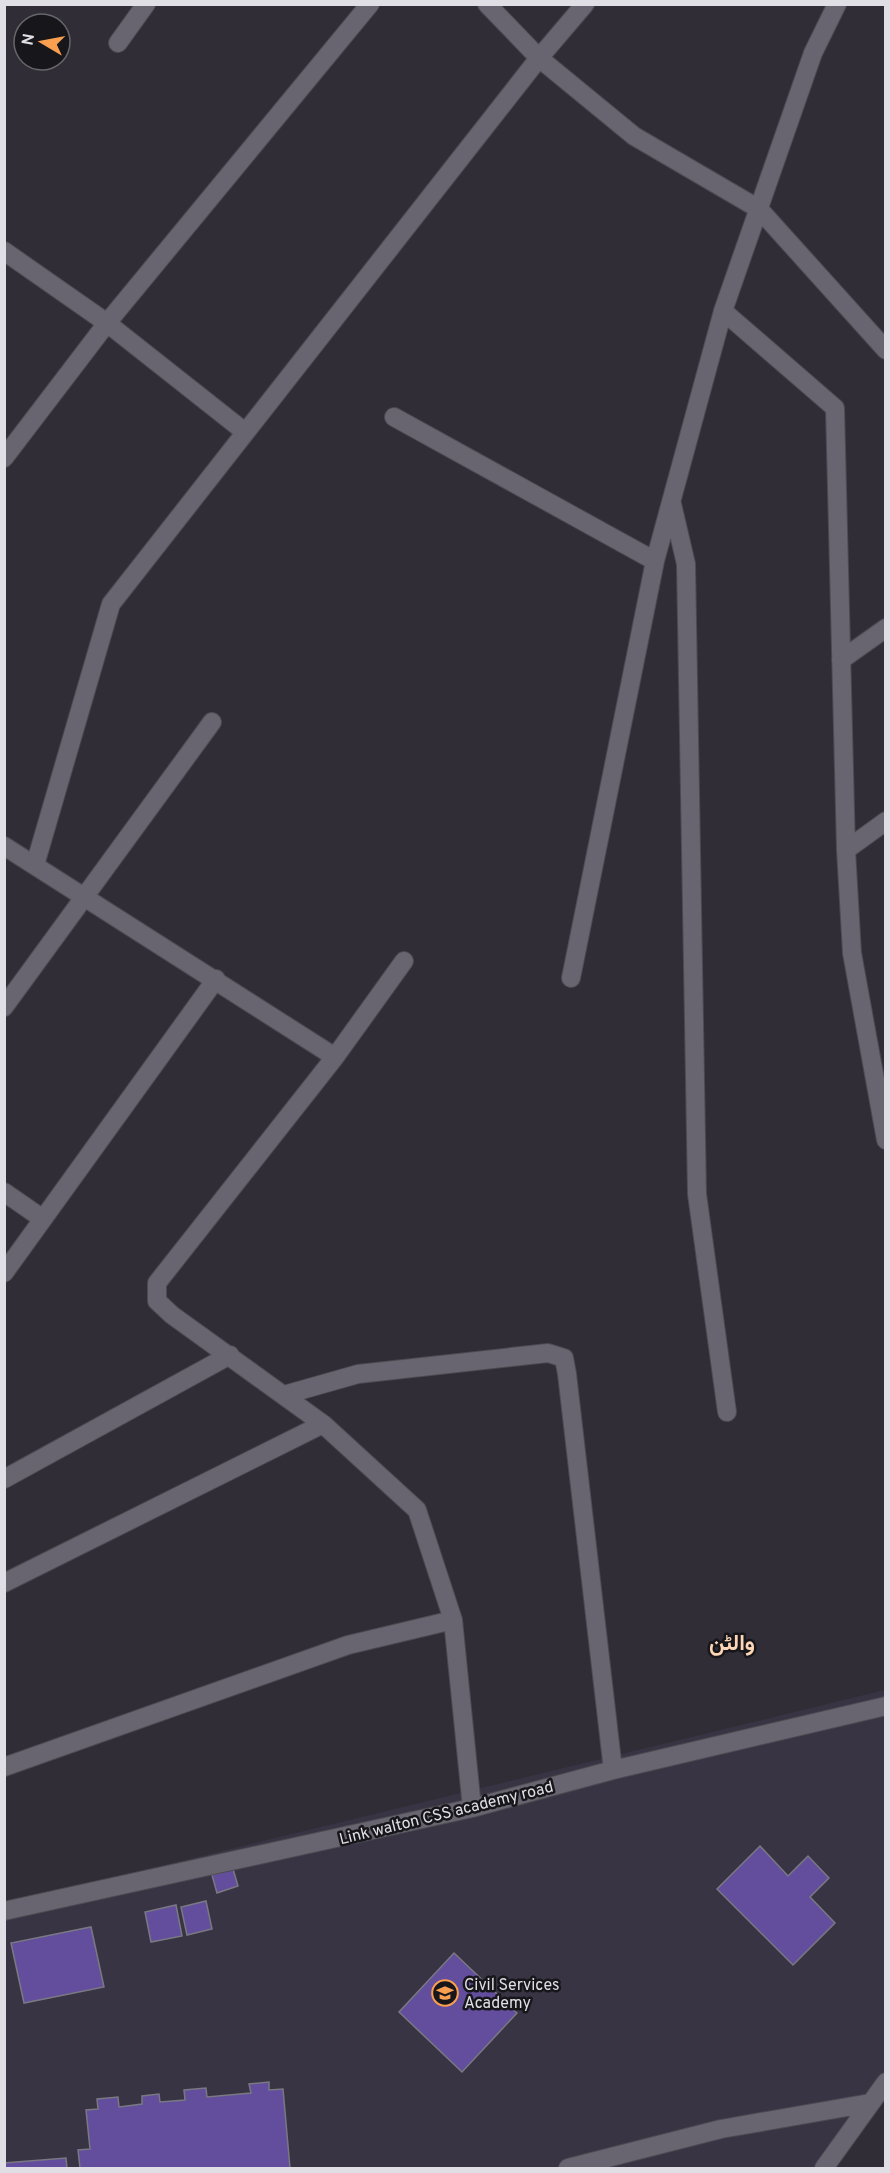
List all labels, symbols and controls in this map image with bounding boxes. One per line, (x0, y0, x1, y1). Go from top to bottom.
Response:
north arrow (12, 12, 72, 72)
text: N (18, 32, 40, 47)
district label: والٹن (709, 1631, 755, 1658)
street label: Link walton CSS academy road (337, 1778, 556, 1850)
place label: Civil Services Academy (464, 1976, 559, 2014)
school or university icon: Civil Services Academy (430, 1978, 460, 2008)

